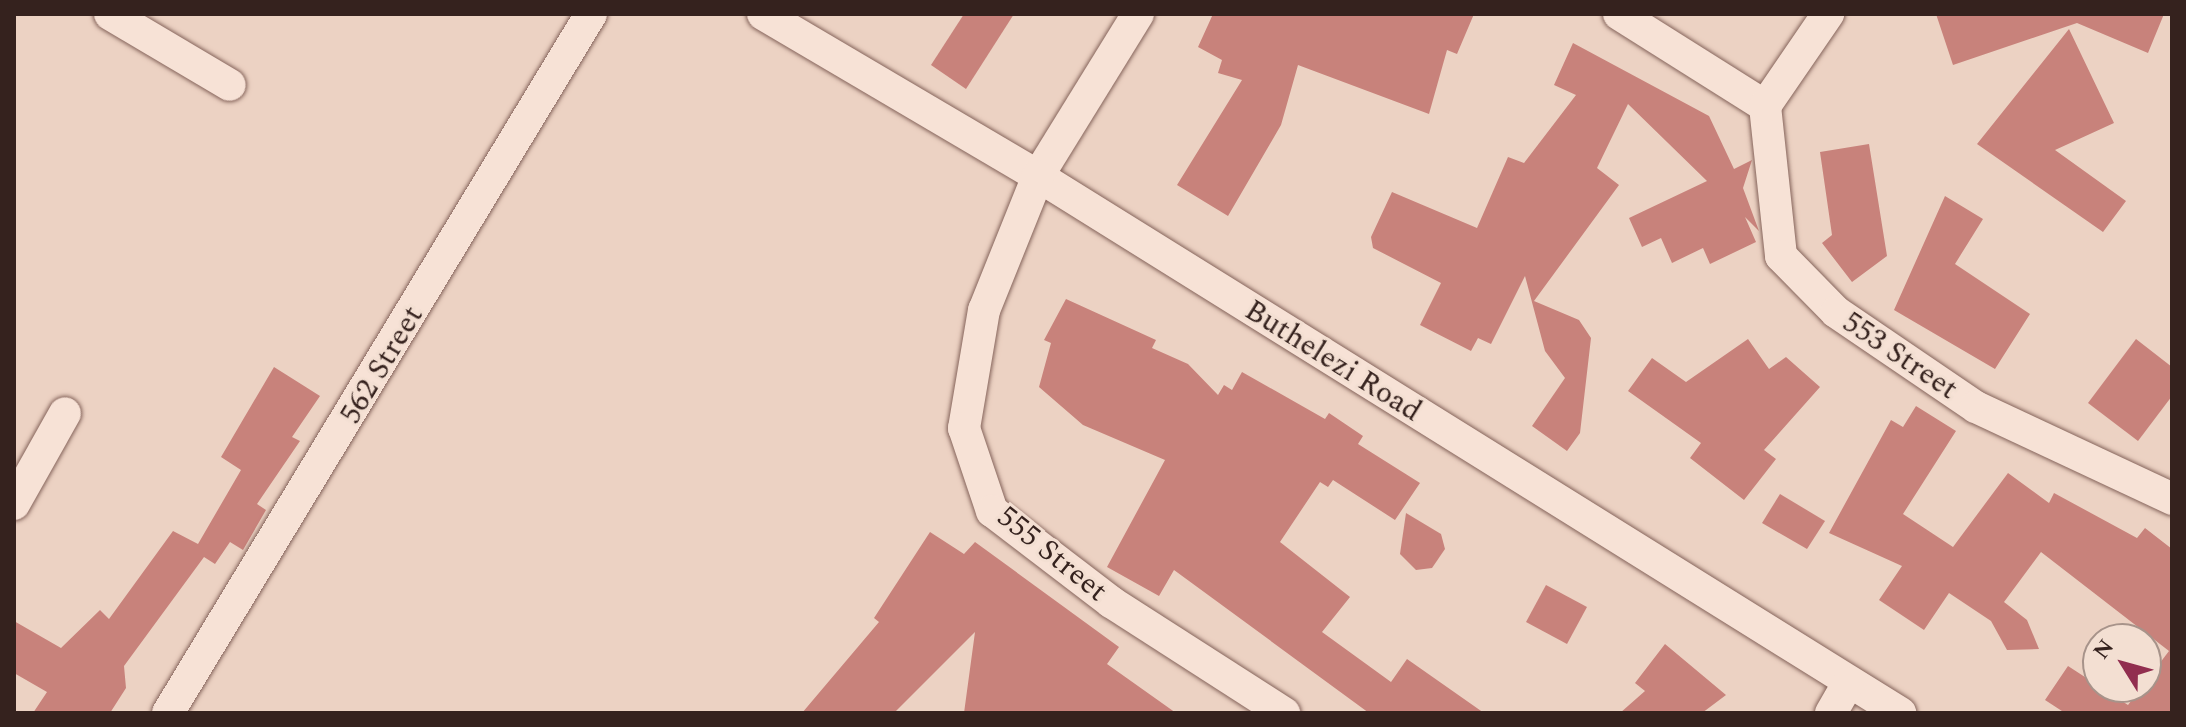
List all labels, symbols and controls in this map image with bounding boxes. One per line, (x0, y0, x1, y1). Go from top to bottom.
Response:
street label: Buthelezi Road (1238, 292, 1428, 430)
street label: 562 Street (333, 299, 431, 431)
street label: 553 Street (1836, 304, 1964, 408)
street label: 555 Street (990, 499, 1114, 609)
north arrow (2082, 623, 2162, 703)
text: N (2085, 632, 2123, 667)

